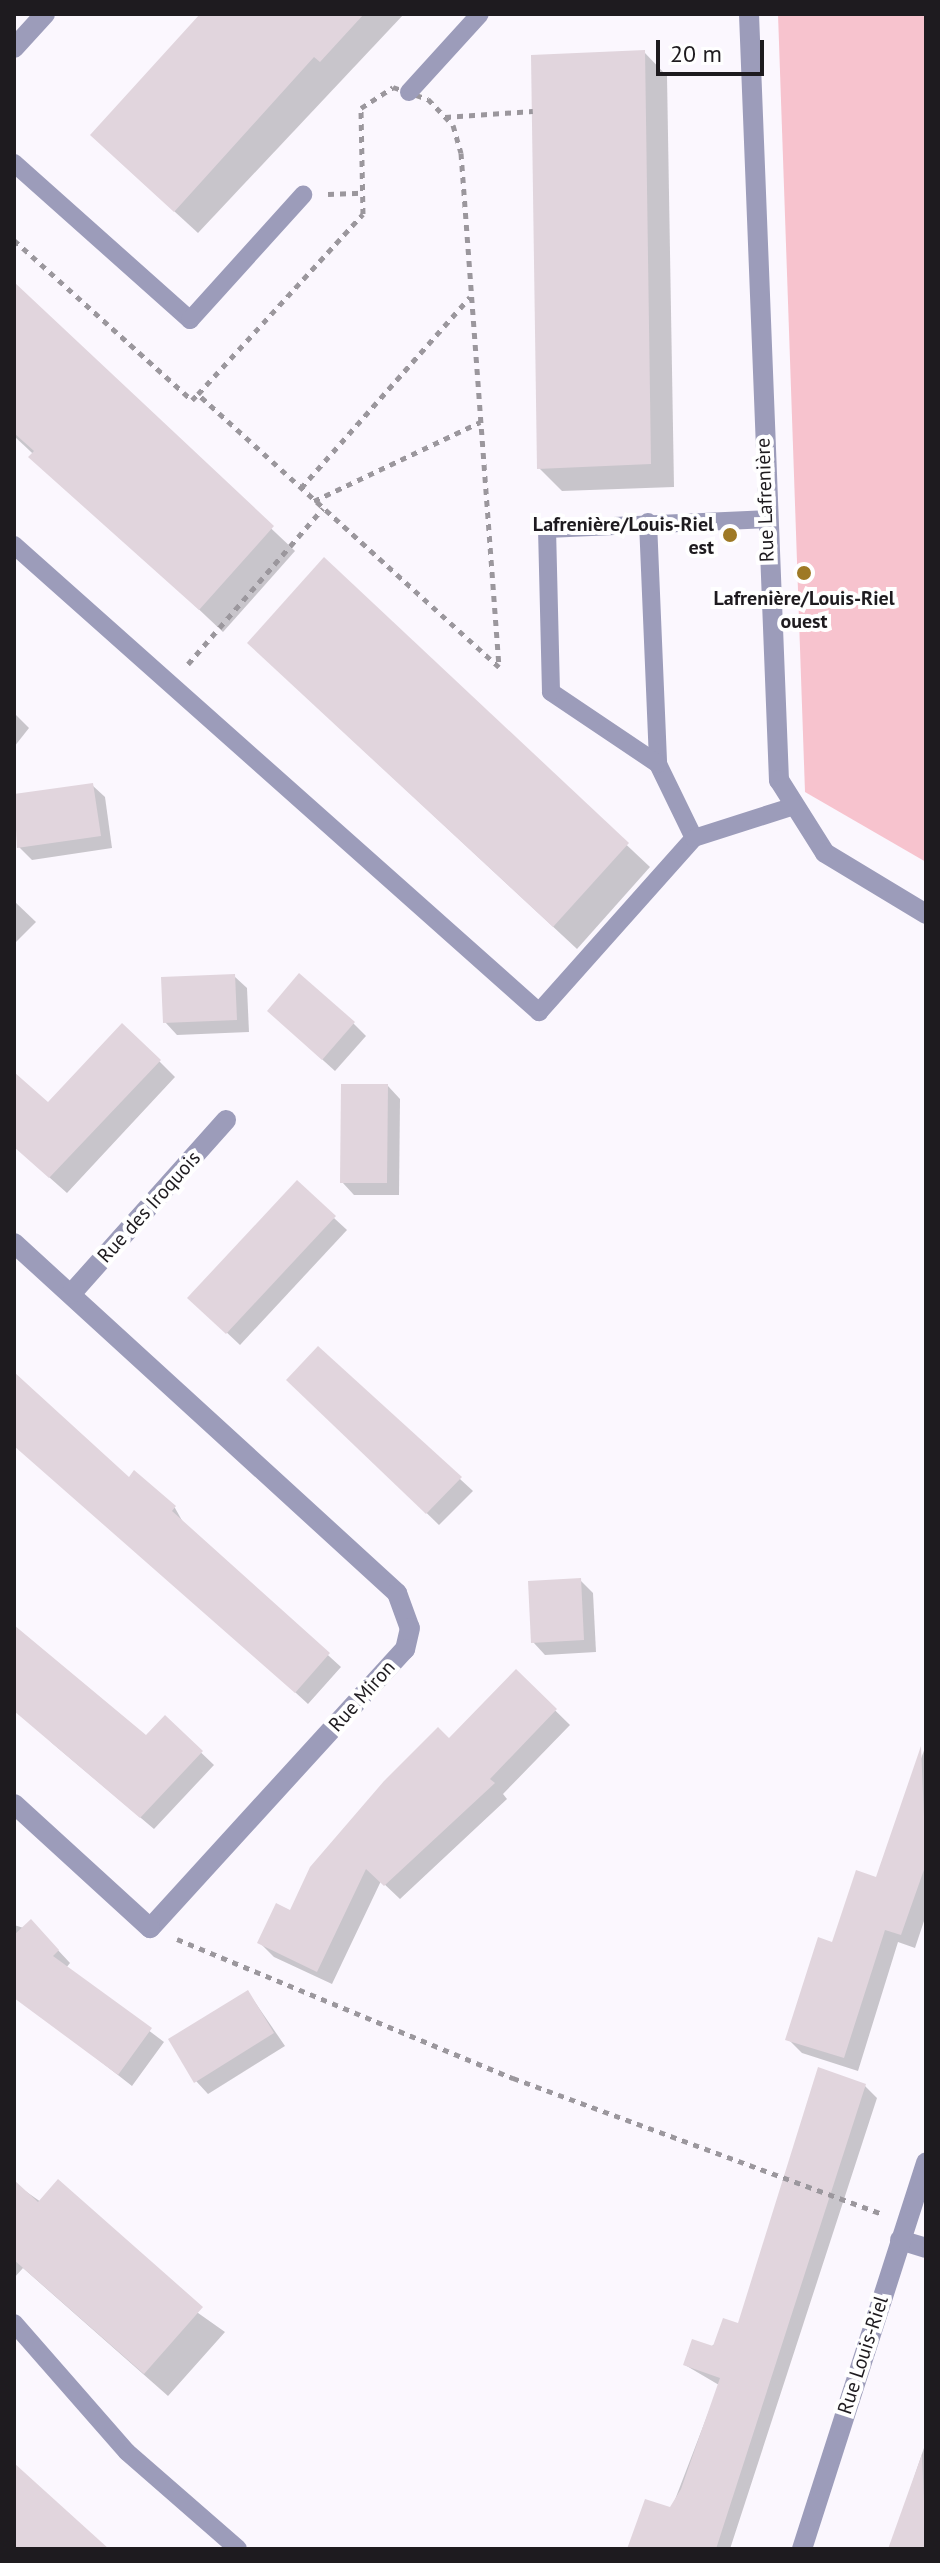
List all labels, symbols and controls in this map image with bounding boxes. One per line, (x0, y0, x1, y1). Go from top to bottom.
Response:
scale bar (660, 24, 768, 74)
text: 20 m (670, 38, 722, 69)
street label: Rue Lafrenière (751, 437, 779, 563)
place label: Lafrenière/Louis-Riel est (533, 512, 714, 559)
marker: Lafrenière/Louis-Riel est (721, 526, 739, 544)
marker: Lafrenière/Louis-Riel ouest (795, 564, 813, 582)
place label: Lafrenière/Louis-Riel ouest (713, 586, 895, 633)
street label: Rue des Iroquois (93, 1146, 205, 1268)
street label: Rue Miron (324, 1655, 400, 1737)
street label: Rue Louis-Riel (833, 2293, 893, 2417)

